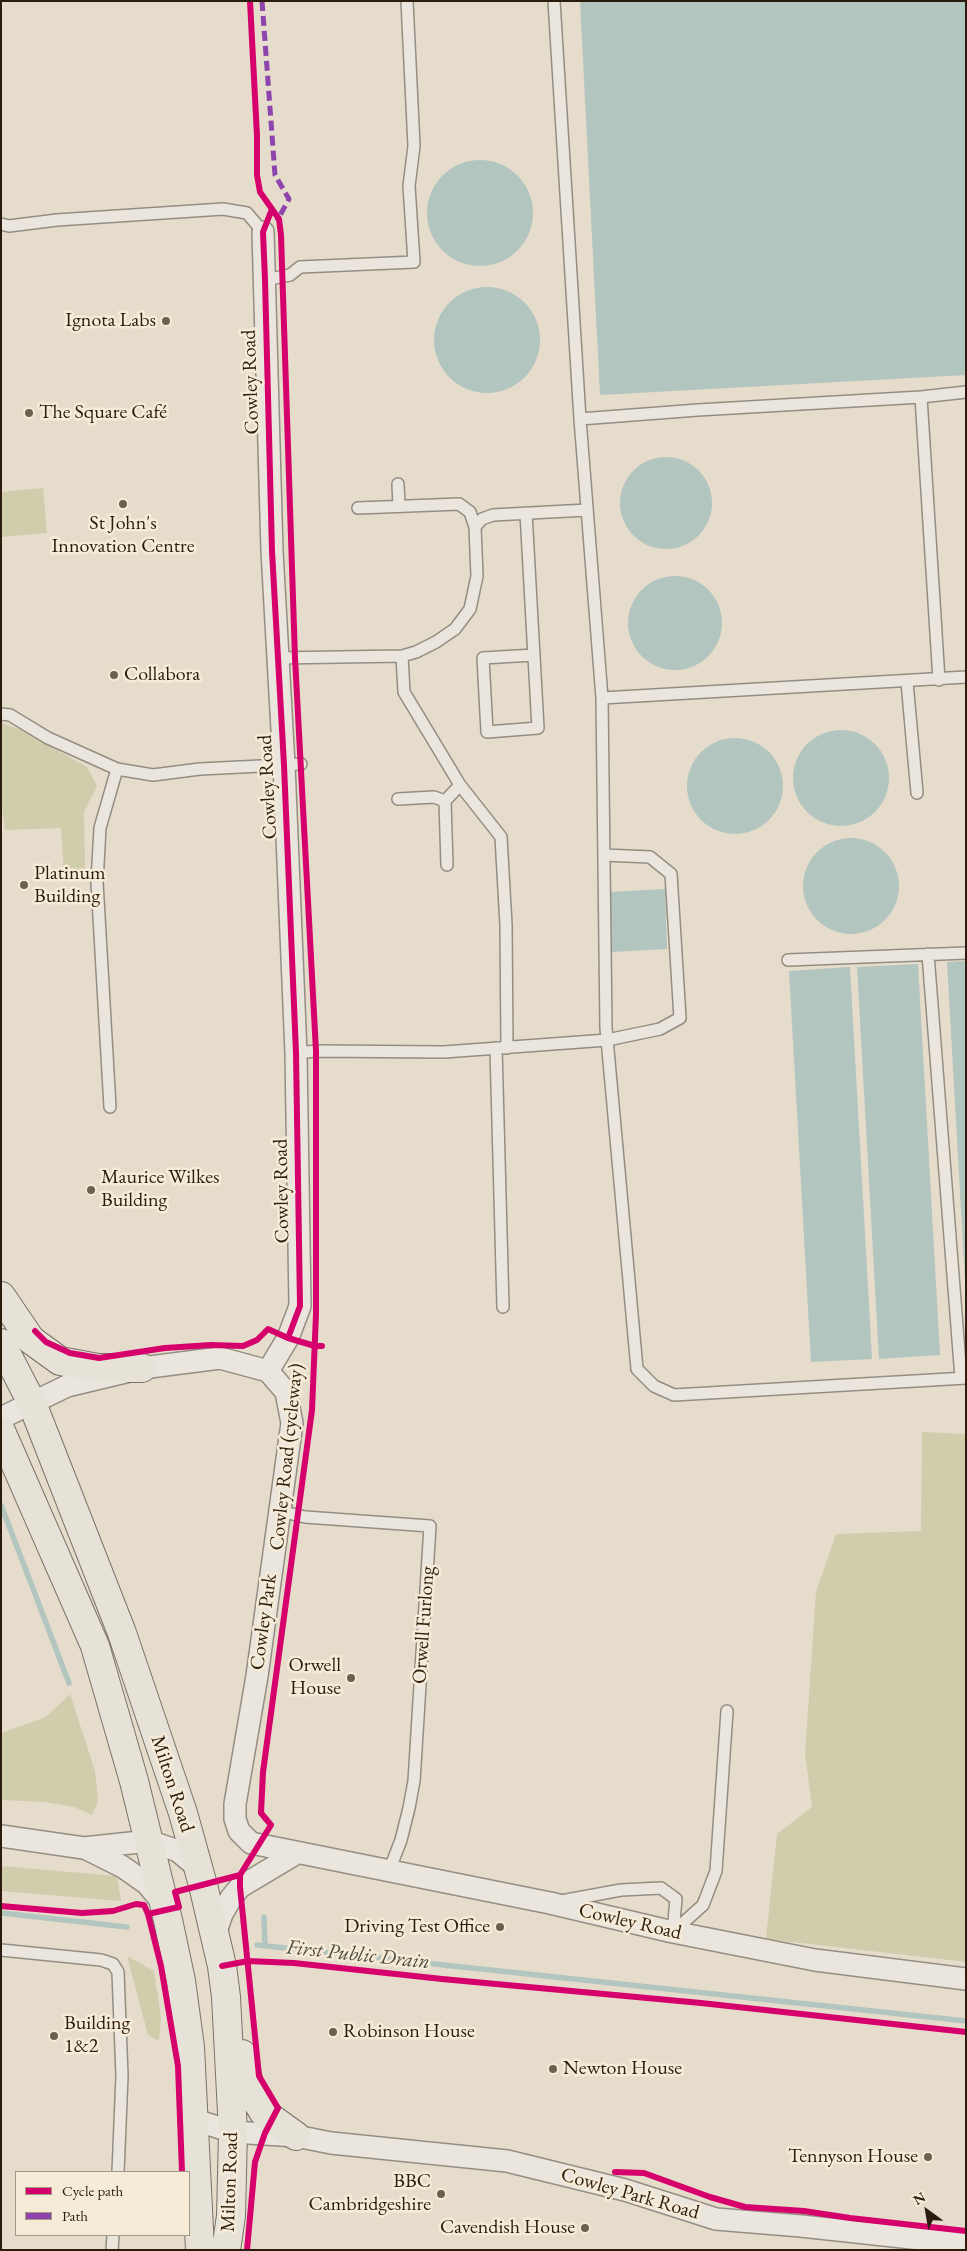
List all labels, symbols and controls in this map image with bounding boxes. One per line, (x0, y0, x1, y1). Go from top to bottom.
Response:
place label: Ignota Labs (65, 309, 156, 333)
marker: Ignota Labs (160, 315, 172, 327)
street label: Cowley Road (237, 329, 265, 435)
place label: The Square Café (39, 401, 167, 425)
marker: The Square Café (23, 407, 35, 419)
marker: St John's Innovation Centre (117, 498, 129, 510)
place label: St John's Innovation Centre (52, 512, 194, 559)
place label: Collabora (124, 663, 200, 687)
marker: Collabora (108, 669, 120, 681)
street label: Cowley Road (253, 734, 283, 840)
place label: Platinum Building (34, 862, 106, 909)
marker: Platinum Building (18, 879, 30, 891)
street label: Cowley Road (269, 1138, 295, 1244)
place label: Maurice Wilkes Building (101, 1166, 220, 1213)
marker: Maurice Wilkes Building (85, 1184, 97, 1196)
street label: Cowley Road (cycleway) (265, 1362, 309, 1552)
street label: Orwell Furlong (408, 1565, 440, 1685)
street label: Cowley Park (245, 1572, 283, 1672)
place label: Orwell House (288, 1654, 341, 1701)
marker: Orwell House (345, 1672, 357, 1684)
street label: Milton Road (145, 1733, 199, 1835)
street label: Cowley Road (576, 1899, 684, 1945)
place label: Driving Test Office (344, 1915, 490, 1939)
marker: Driving Test Office (494, 1921, 506, 1933)
water label: First Public Drain (285, 1935, 431, 1975)
place label: Building 1&2 (64, 2012, 130, 2059)
place label: Robinson House (343, 2020, 475, 2044)
marker: Robinson House (327, 2026, 339, 2038)
marker: Building 1&2 (48, 2030, 60, 2042)
place label: Newton House (563, 2057, 682, 2081)
marker: Newton House (547, 2063, 559, 2075)
street label: Milton Road (216, 2131, 244, 2233)
place label: Tennyson House (788, 2145, 918, 2169)
marker: Tennyson House (922, 2151, 934, 2163)
street label: Cowley Park Road (558, 2163, 702, 2225)
place label: BBC Cambridgeshire (309, 2170, 431, 2217)
legend (15, 2171, 190, 2236)
text: Cycle path (62, 2181, 123, 2200)
north arrow (902, 2186, 952, 2236)
marker: BBC Cambridgeshire (435, 2188, 447, 2200)
text: N (909, 2188, 929, 2209)
text: Path (62, 2206, 88, 2225)
place label: Cavendish House (440, 2216, 575, 2240)
marker: Cavendish House (579, 2222, 591, 2234)

